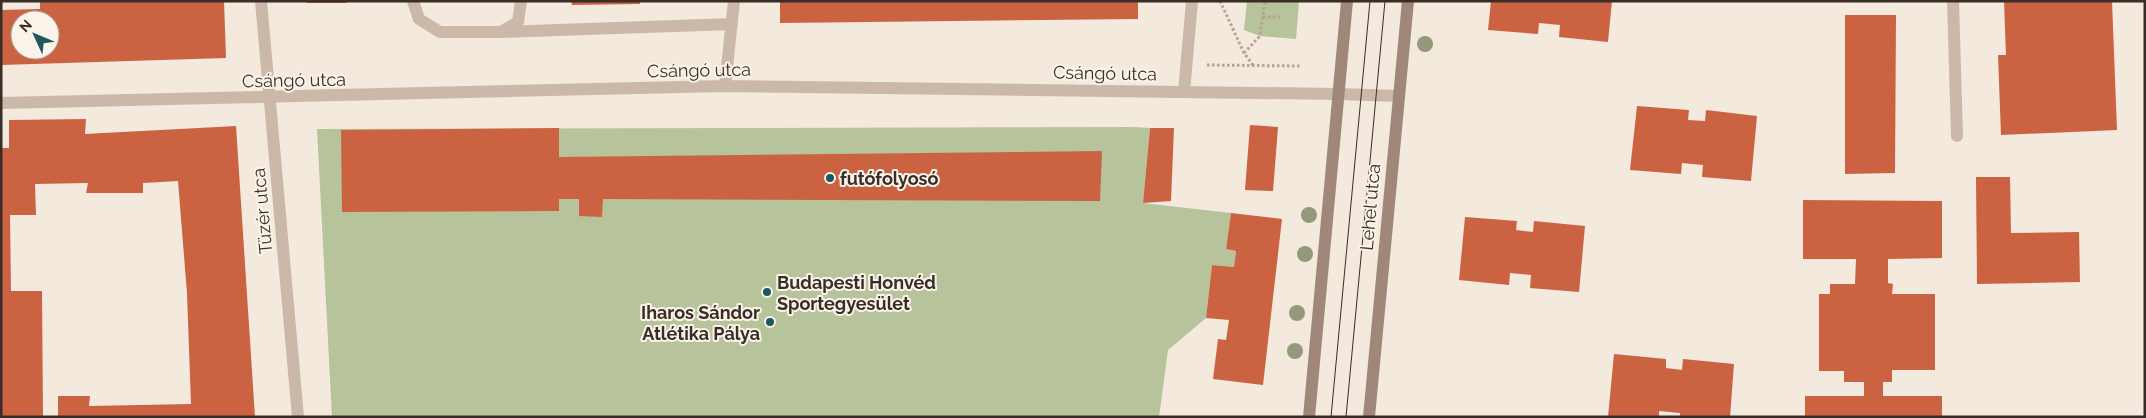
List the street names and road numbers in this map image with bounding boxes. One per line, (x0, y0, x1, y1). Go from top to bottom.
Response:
street label: Csángó utca (647, 59, 751, 81)
street label: Csángó utca (1053, 62, 1157, 84)
street label: Csángó utca (242, 69, 346, 91)
street label: Lehel utca (1356, 163, 1384, 251)
street label: Tüzér utca (248, 167, 276, 255)

